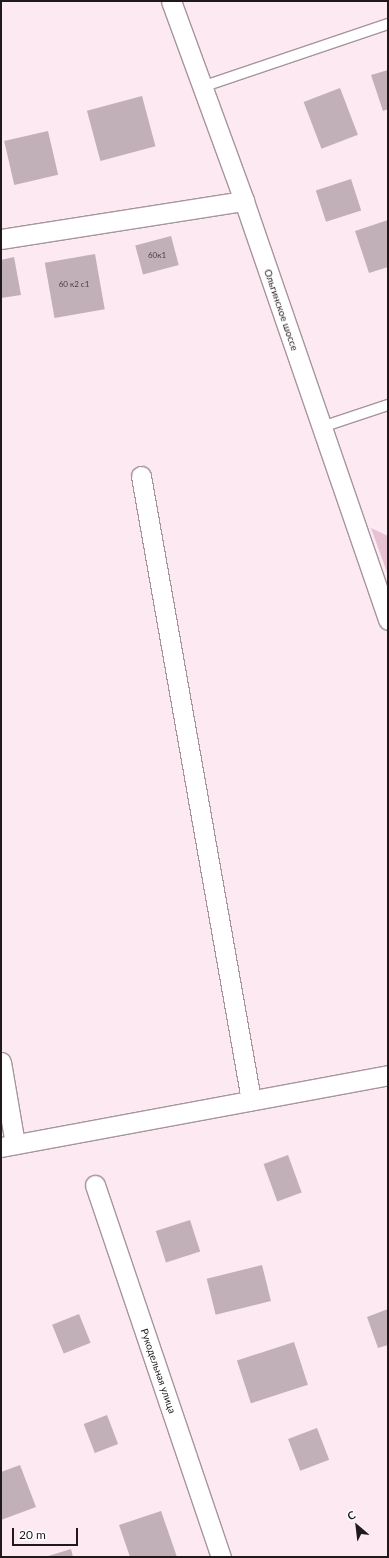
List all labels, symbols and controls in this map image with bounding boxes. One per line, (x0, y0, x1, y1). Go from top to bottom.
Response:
house number: 60к1 (148, 251, 166, 261)
street label: Ольгинское шоссе (261, 268, 301, 352)
house number: 60 к2 с1 (59, 280, 89, 290)
street label: Рукодельная улица (138, 1327, 178, 1415)
north arrow (337, 1506, 377, 1546)
text: С (345, 1508, 357, 1522)
scale bar (14, 1520, 80, 1546)
text: 20 m (19, 1527, 46, 1542)

